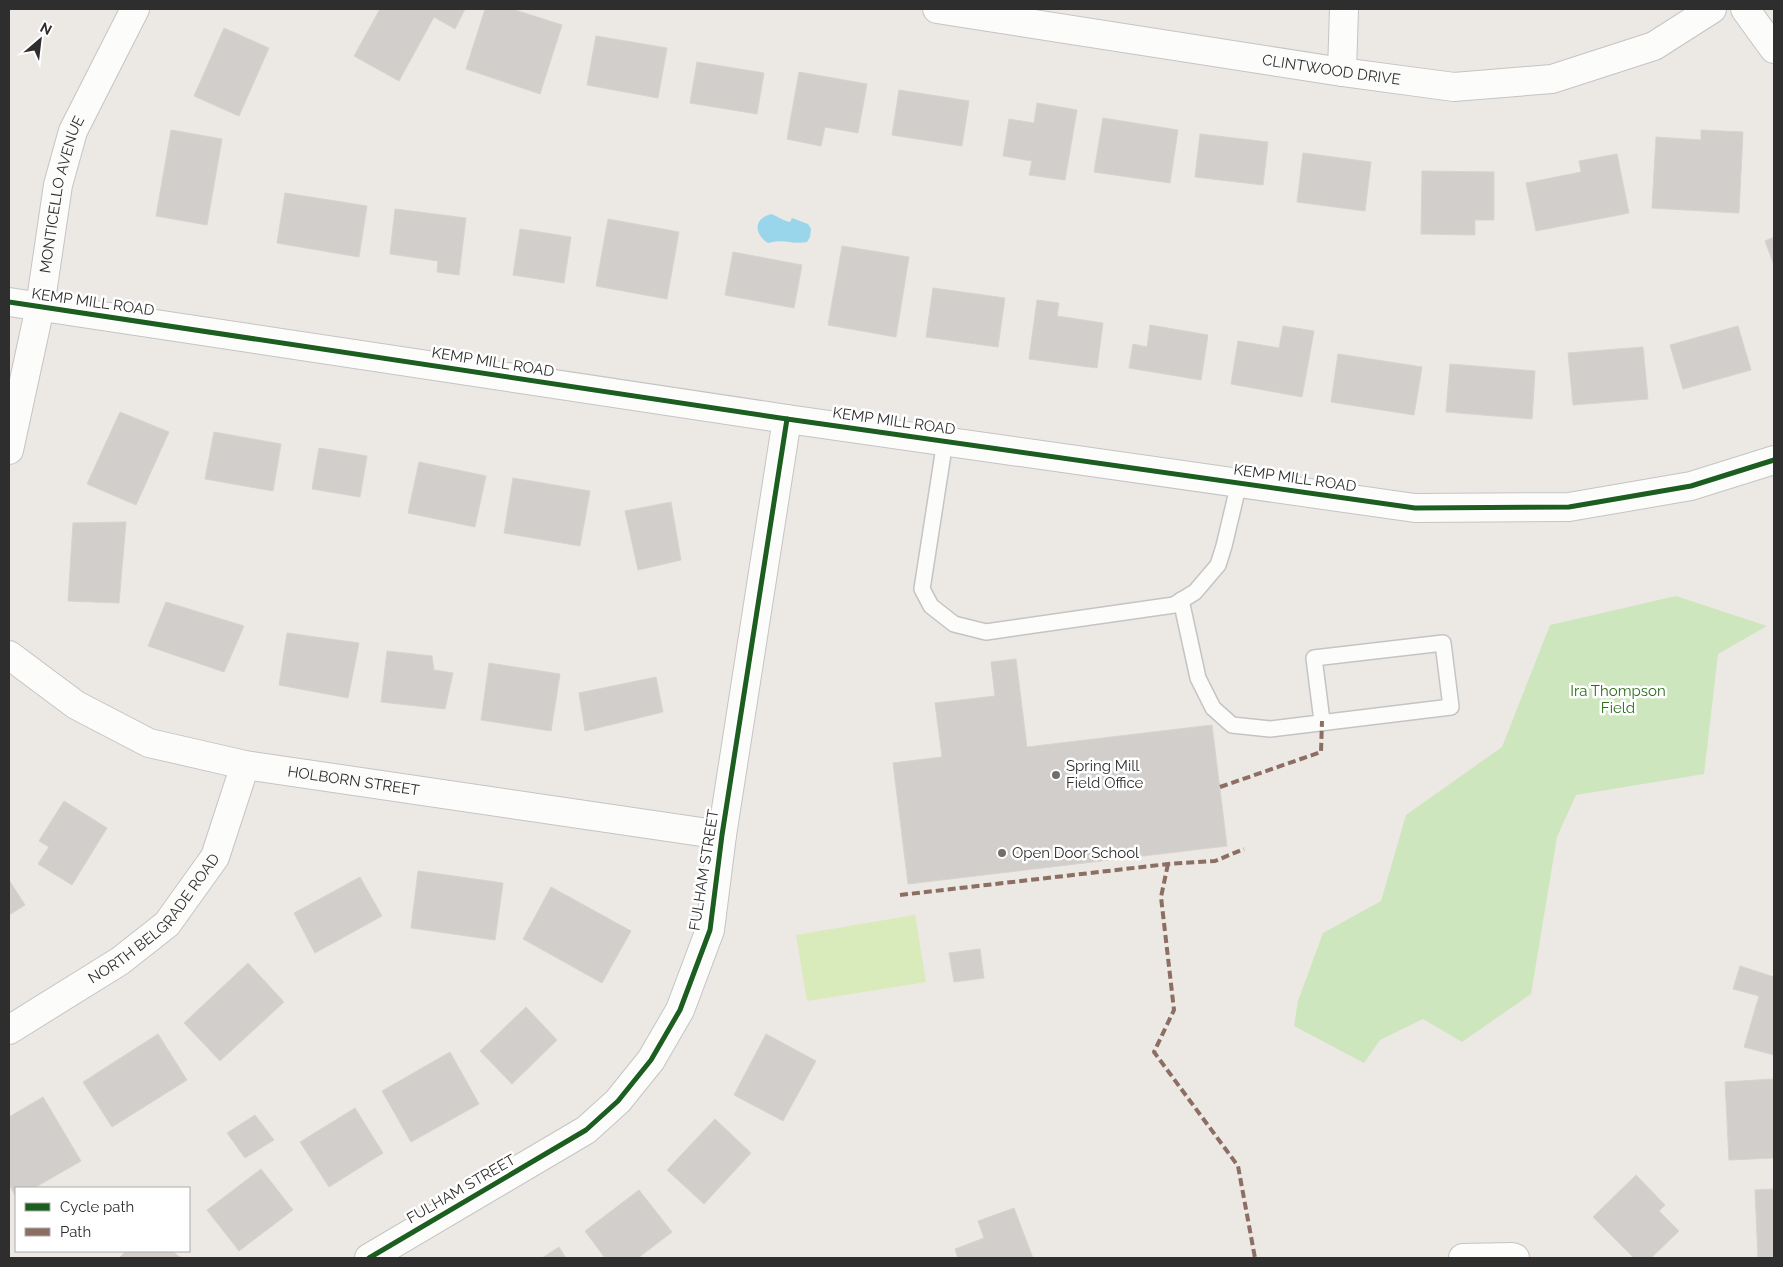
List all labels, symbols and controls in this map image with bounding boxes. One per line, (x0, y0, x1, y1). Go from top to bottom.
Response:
north arrow (15, 15, 65, 65)
text: N (38, 19, 55, 38)
street label: CLINTWOOD DRIVE (1261, 51, 1402, 89)
street label: MONTICELLO AVENUE (36, 113, 88, 274)
street label: KEMP MILL ROAD (30, 284, 156, 320)
street label: KEMP MILL ROAD (430, 343, 556, 381)
street label: KEMP MILL ROAD (831, 403, 957, 439)
street label: KEMP MILL ROAD (1232, 460, 1358, 496)
park label: Ira Thompson Field (1570, 682, 1666, 717)
place label: Spring Mill Field Office (1066, 757, 1144, 792)
street label: HOLBORN STREET (286, 762, 421, 799)
marker: Spring Mill Field Office (1050, 769, 1062, 781)
street label: FULHAM STREET (686, 808, 722, 932)
place label: Open Door School (1012, 844, 1140, 862)
marker: Open Door School (996, 847, 1008, 859)
street label: NORTH BELGRADE ROAD (85, 850, 224, 987)
street label: FULHAM STREET (403, 1151, 519, 1227)
legend (15, 1187, 190, 1252)
text: Cycle path (60, 1198, 134, 1216)
text: Path (60, 1223, 91, 1241)

